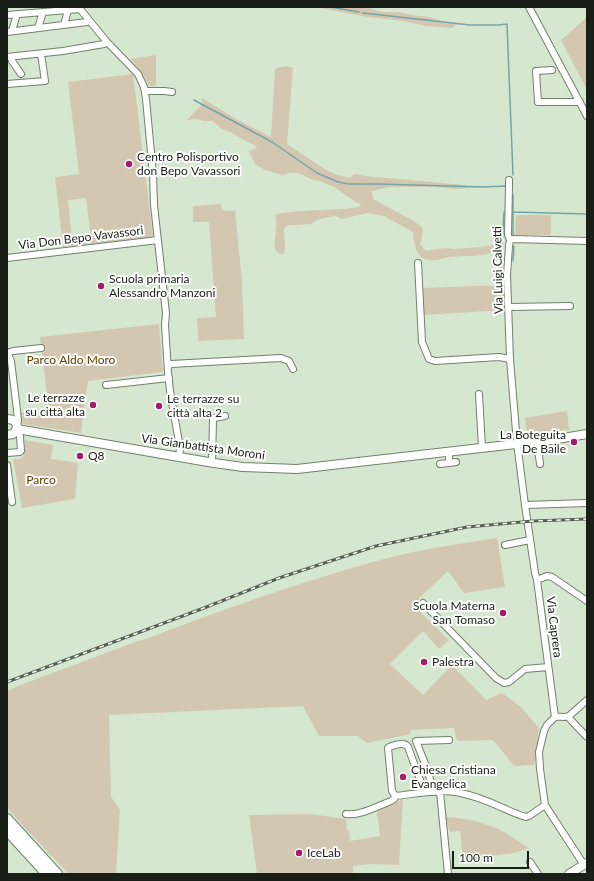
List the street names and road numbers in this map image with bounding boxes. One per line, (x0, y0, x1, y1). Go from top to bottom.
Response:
street label: Via Don Bepo Vavassori (18, 223, 144, 253)
street label: Via Luigi Calvetti (490, 226, 506, 314)
street label: Via Gianbattista Moroni (140, 431, 266, 463)
street label: Via Caprera (543, 596, 565, 658)

